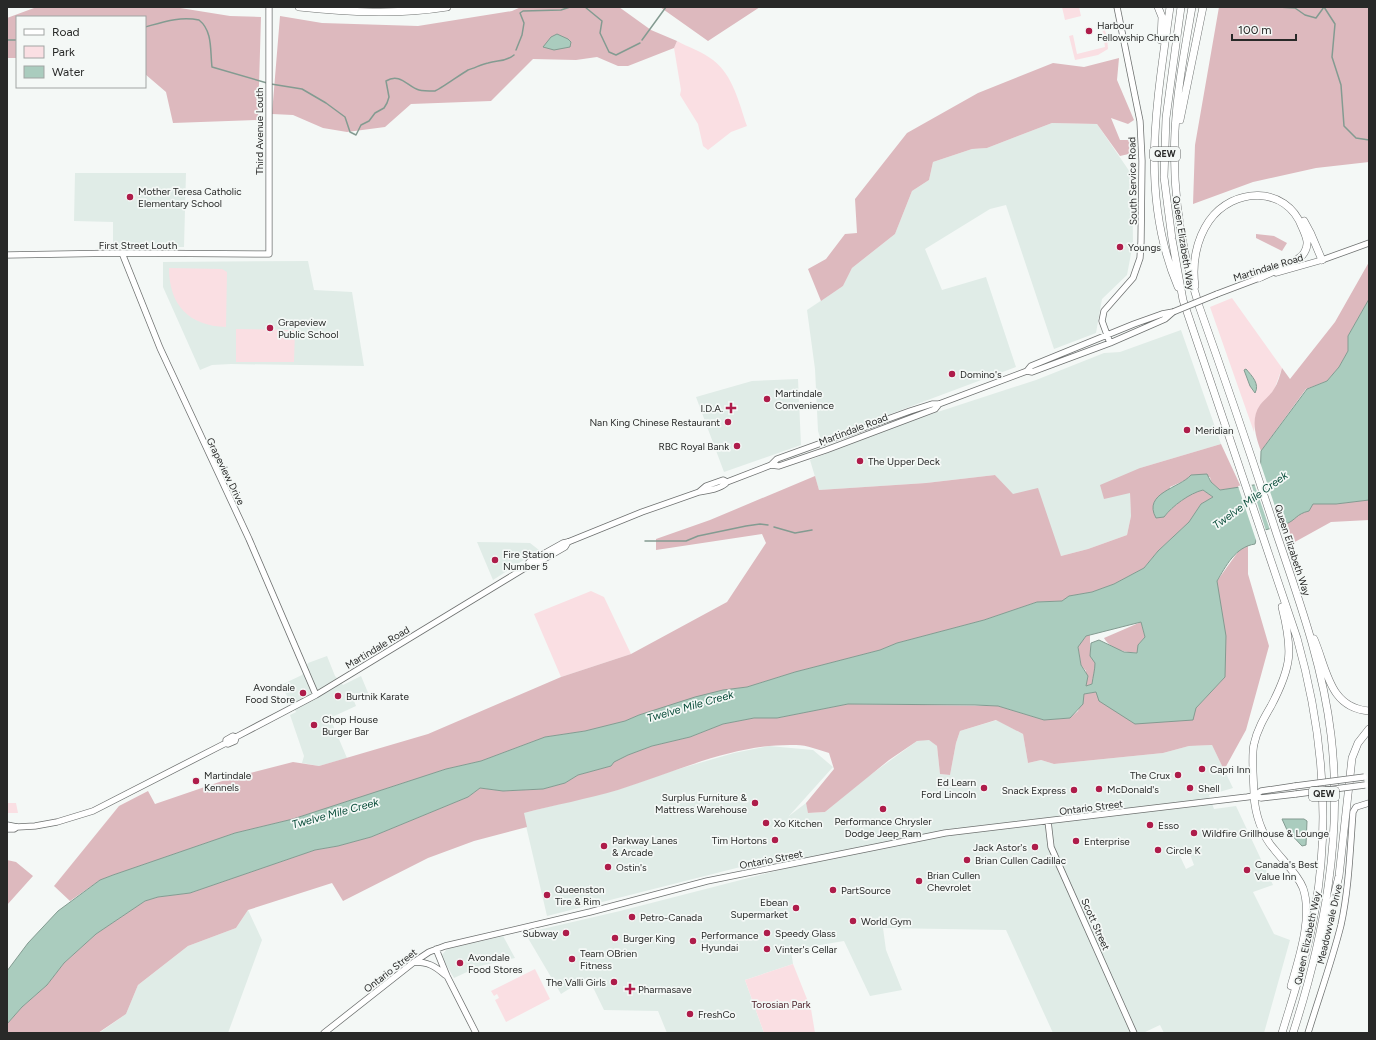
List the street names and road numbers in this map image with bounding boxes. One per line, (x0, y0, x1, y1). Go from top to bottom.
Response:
street label: Third Avenue Louth (253, 87, 266, 175)
street label: South Service Road (1125, 137, 1140, 225)
road number: QEW (1150, 147, 1180, 161)
street label: Queen Elizabeth Way (1170, 195, 1198, 292)
street label: First Street Louth (99, 239, 178, 252)
street label: Martindale Road (1231, 251, 1305, 284)
street label: Martindale Road (817, 410, 890, 449)
street label: Grapeview Drive (204, 435, 248, 508)
street label: Queen Elizabeth Way (1272, 503, 1314, 598)
street label: Martindale Road (343, 623, 412, 672)
road number: QEW (1309, 787, 1339, 801)
street label: Ontario Street (1058, 797, 1124, 818)
street label: Ontario Street (738, 847, 804, 872)
street label: Meadowvale Drive (1314, 882, 1345, 965)
street label: Queen Elizabeth Way (1291, 889, 1324, 986)
street label: Scott Street (1078, 896, 1113, 952)
street label: Ontario Street (361, 945, 420, 995)

